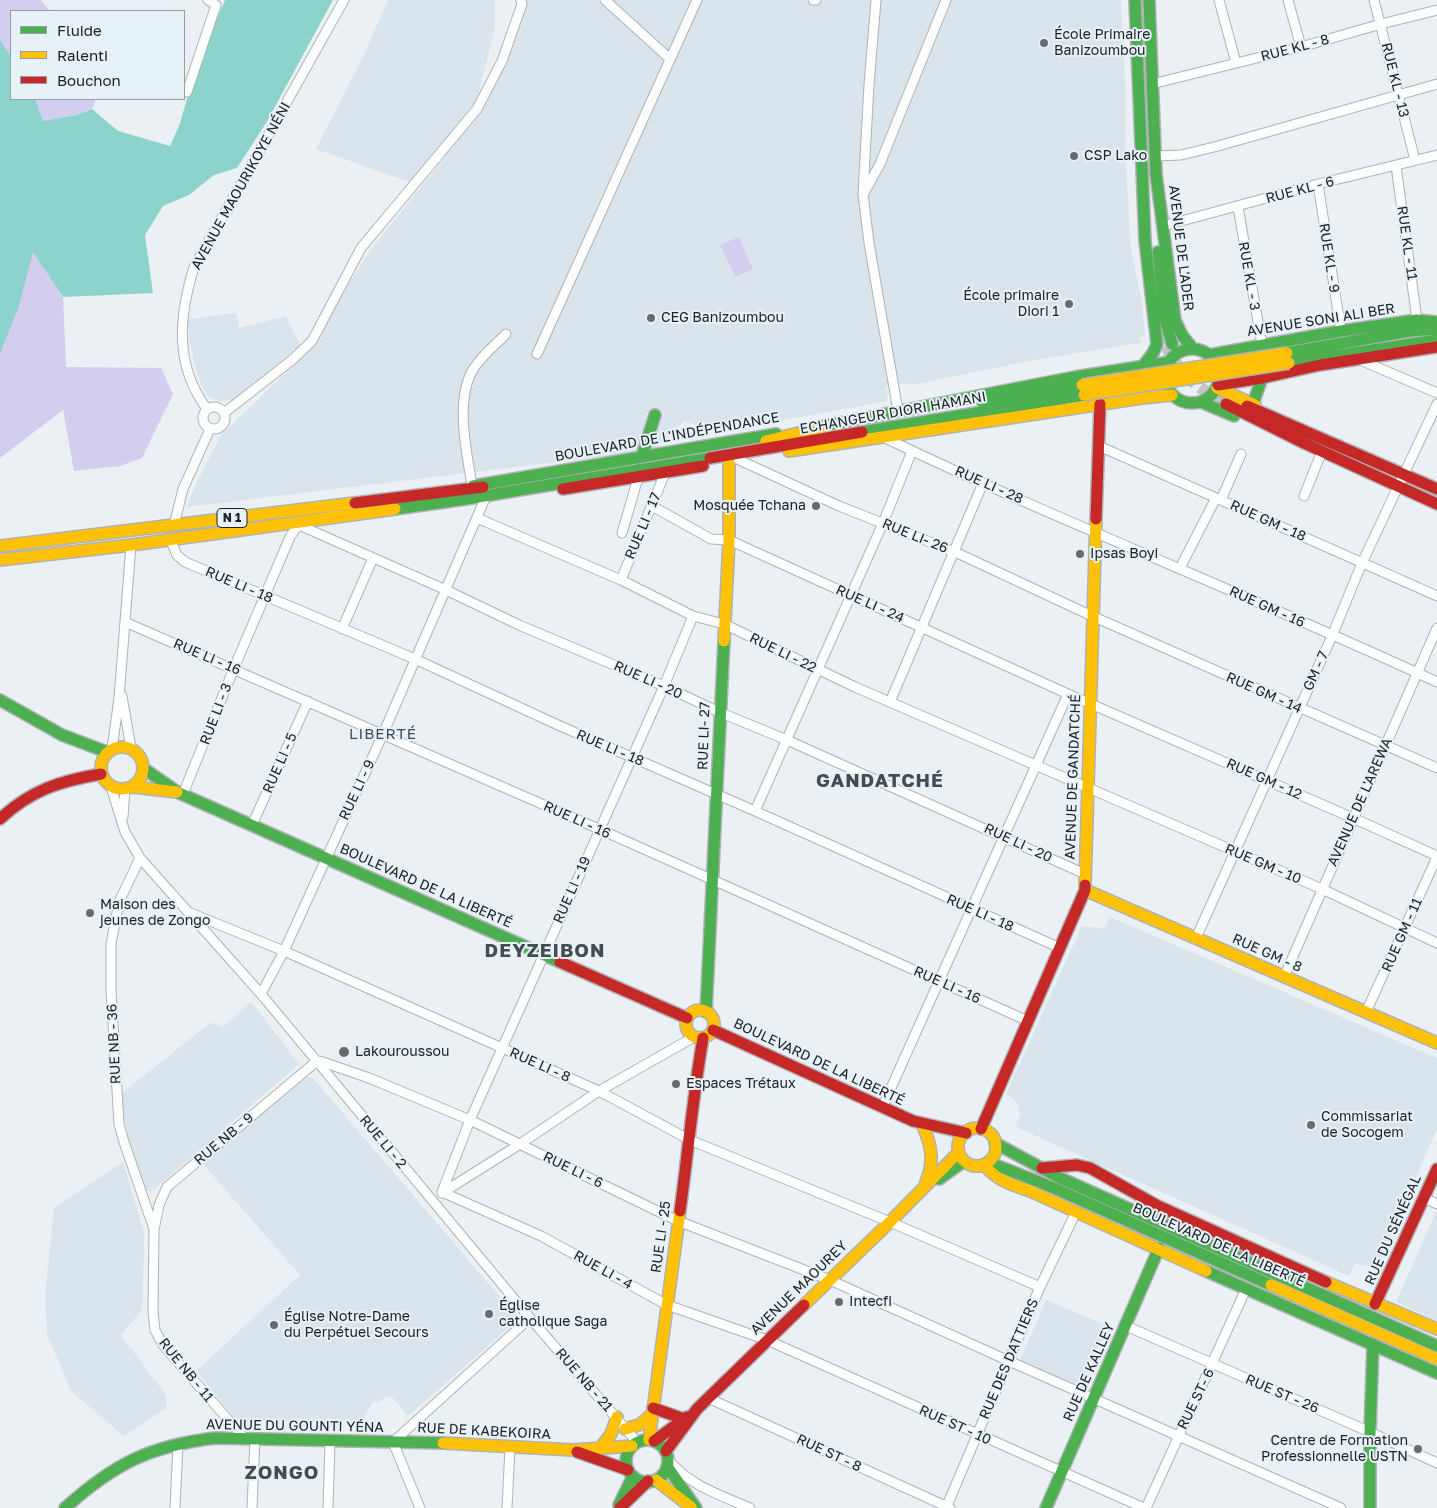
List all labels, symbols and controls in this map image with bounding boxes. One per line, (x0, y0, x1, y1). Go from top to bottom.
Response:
legend (10, 10, 185, 100)
text: Fluide (57, 21, 102, 39)
place label: École Primaire Banizoumbou (1054, 27, 1150, 59)
street label: RUE KL - 8 (1259, 31, 1331, 65)
marker: École Primaire Banizoumbou (1038, 37, 1050, 49)
street label: RUE KL - 13 (1378, 41, 1412, 119)
text: Ralenti (57, 46, 108, 64)
text: Bouchon (57, 71, 121, 89)
street label: AVENUE MAOURIKOYE NÉNI (188, 99, 294, 273)
place label: CSP Lako (1084, 148, 1147, 164)
marker: CSP Lako (1068, 150, 1080, 162)
street label: RUE KL - 6 (1264, 173, 1336, 207)
street label: AVENUE DE L'ADER (1165, 184, 1197, 312)
street label: RUE KL - 11 (1393, 205, 1421, 281)
street label: RUE KL - 9 (1315, 222, 1343, 294)
street label: RUE KL - 3 (1235, 240, 1263, 312)
place label: École primaire Diori 1 (963, 288, 1059, 321)
marker: École primaire Diori 1 (1063, 298, 1075, 310)
street label: AVENUE SONI ALI BER (1246, 300, 1396, 340)
place label: CEG Banizoumbou (661, 310, 784, 326)
marker: CEG Banizoumbou (645, 312, 657, 324)
street label: ECHANGEUR DIORI HAMANI (799, 388, 987, 438)
street label: BOULEVARD DE L'INDÉPENDANCE (553, 409, 781, 465)
street label: RUE LI - 28 (952, 462, 1026, 508)
street label: RUE LI - 17 (621, 490, 665, 562)
street label: RUE GM - 18 (1227, 497, 1309, 545)
place label: Mosquée Tchana (693, 498, 806, 514)
marker: Mosquée Tchana (810, 500, 822, 512)
road number: N 1 (217, 508, 247, 528)
street label: RUE LI- 26 (880, 515, 950, 557)
place label: Ipsas Boyi (1090, 546, 1158, 562)
marker: Ipsas Boyi (1074, 548, 1086, 560)
street label: RUE LI - 18 (203, 563, 275, 607)
street label: RUE LI - 24 (833, 581, 907, 627)
street label: RUE GM - 16 (1227, 583, 1307, 631)
street label: RUE LI - 22 (747, 630, 819, 676)
street label: RUE LI - 16 (171, 635, 243, 679)
street label: GM - 7 (1300, 649, 1332, 693)
street label: RUE LI - 20 (611, 657, 685, 703)
street label: RUE GM - 14 (1223, 669, 1305, 717)
street label: RUE LI - 3 (197, 681, 235, 747)
street label: AVENUE DE GANDATCHÉ (1062, 694, 1084, 860)
street label: RUE LI- 27 (694, 702, 714, 770)
district label: LIBERTÉ (348, 725, 418, 743)
street label: RUE LI - 18 (574, 726, 646, 770)
street label: RUE LI - 5 (259, 730, 301, 796)
street label: AVENUE DE L'AREWA (1324, 735, 1396, 869)
street label: RUE GM - 12 (1224, 755, 1304, 803)
street label: RUE LI - 9 (336, 757, 378, 823)
district label: GANDATCHÉ (815, 770, 945, 792)
street label: RUE LI - 16 (541, 798, 613, 842)
street label: RUE LI - 20 (981, 820, 1055, 866)
street label: BOULEVARD DE LA LIBERTÉ (337, 840, 515, 932)
street label: RUE GM - 10 (1222, 840, 1304, 888)
street label: RUE LI - 19 (550, 854, 594, 926)
street label: RUE LI - 18 (944, 891, 1016, 935)
street label: RUE GM - 11 (1378, 895, 1426, 975)
place label: Maison des jeunes de Zongo (100, 897, 210, 930)
marker: Maison des jeunes de Zongo (84, 907, 96, 919)
street label: RUE GM - 8 (1230, 930, 1304, 976)
district label: DEYZEIBON (483, 940, 607, 962)
street label: RUE LI - 16 (911, 963, 983, 1007)
street label: RUE NB - 36 (104, 1003, 124, 1085)
street label: BOULEVARD DE LA LIBERTÉ (731, 1015, 907, 1109)
place label: Lakouroussou (355, 1044, 449, 1060)
street label: RUE LI - 8 (507, 1044, 573, 1086)
marker: Lakouroussou (337, 1045, 351, 1059)
place label: Espaces Trétaux (686, 1076, 796, 1092)
marker: Espaces Trétaux (670, 1078, 682, 1090)
street label: RUE NB - 9 (191, 1109, 257, 1169)
place label: Commissariat de Socogem (1321, 1109, 1413, 1142)
street label: RUE LI - 2 (356, 1112, 410, 1172)
marker: Commissariat de Socogem (1305, 1119, 1317, 1131)
street label: RUE LI - 6 (540, 1148, 606, 1192)
street label: RUE DU SÉNÉGAL (1361, 1172, 1425, 1288)
street label: BOULEVARD DE LA LIBERTÉ (1130, 1199, 1308, 1291)
street label: RUE LI - 25 (648, 1200, 674, 1274)
street label: AVENUE MAOUREY (747, 1238, 851, 1338)
street label: RUE LI - 4 (571, 1247, 635, 1293)
place label: Intecfi (849, 1294, 892, 1310)
marker: Intecfi (833, 1296, 845, 1308)
street label: RUE DES DATTIERS (976, 1296, 1042, 1422)
place label: Église catholique Saga (499, 1298, 607, 1330)
marker: Église catholique Saga (483, 1308, 495, 1320)
place label: Église Notre-Dame du Perpétuel Secours (284, 1309, 429, 1341)
marker: Église Notre-Dame du Perpétuel Secours (268, 1319, 280, 1331)
street label: RUE DE KALLEY (1060, 1320, 1118, 1424)
street label: RUE NB - 11 (155, 1335, 217, 1405)
street label: RUE NB - 21 (552, 1345, 616, 1415)
street label: RUE ST- 6 (1174, 1366, 1218, 1432)
street label: RUE ST - 26 (1243, 1371, 1321, 1417)
street label: RUE ST - 10 (916, 1402, 994, 1448)
street label: AVENUE DU GOUNTI YÉNA (206, 1416, 384, 1436)
street label: RUE DE KABEKOIRA (417, 1419, 551, 1443)
street label: RUE ST - 8 (794, 1431, 864, 1475)
place label: Centre de Formation Professionnelle USTN (1261, 1433, 1408, 1465)
marker: Centre de Formation Professionnelle USTN (1412, 1443, 1424, 1455)
district label: ZONGO (244, 1462, 320, 1484)

